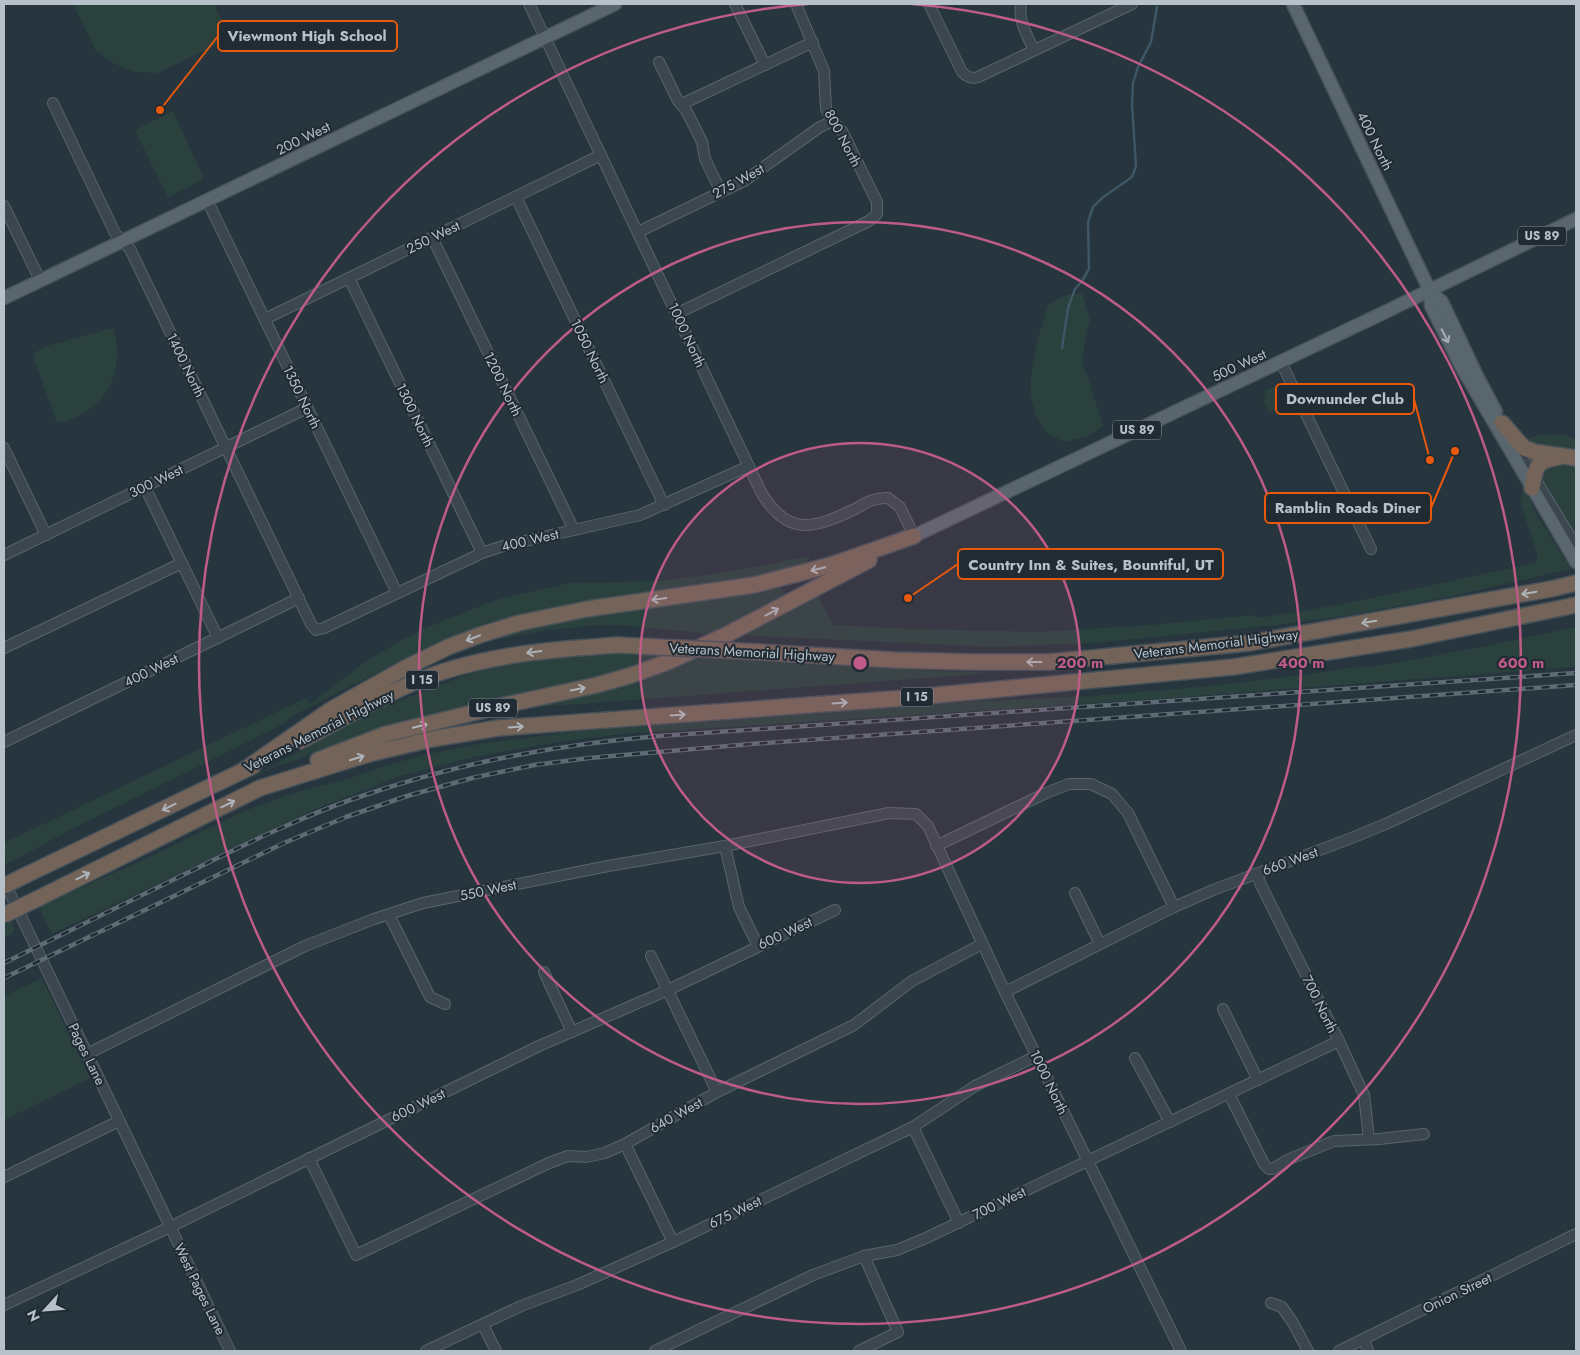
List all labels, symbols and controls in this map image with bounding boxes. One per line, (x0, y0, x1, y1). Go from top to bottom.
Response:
callout: Viewmont High School (218, 21, 397, 51)
text: Viewmont High School (226, 25, 387, 47)
street label: 800 North (819, 106, 867, 170)
street label: 400 North (1352, 108, 1398, 174)
street label: 200 West (273, 116, 334, 160)
street label: 275 West (708, 158, 768, 203)
street label: 250 West (403, 215, 464, 259)
road number: US 89 (1518, 227, 1566, 246)
street label: 1000 North (663, 299, 711, 371)
street label: 1050 North (566, 316, 614, 386)
one-way arrow (1441, 328, 1450, 343)
street label: 1400 North (162, 329, 210, 401)
street label: 500 West (1209, 343, 1270, 386)
street label: 1200 North (479, 348, 527, 420)
street label: 1350 North (278, 362, 326, 432)
street label: 1300 North (391, 380, 439, 450)
callout: Downunder Club (1276, 384, 1414, 414)
text: Downunder Club (1286, 388, 1404, 410)
road number: US 89 (1113, 420, 1161, 440)
street label: 300 West (126, 459, 187, 503)
callout: Ramblin Roads Diner (1265, 493, 1431, 523)
text: Ramblin Roads Diner (1275, 497, 1422, 519)
street label: 400 West (499, 524, 561, 556)
callout: Country Inn & Suites, Bountiful, UT (958, 549, 1223, 579)
text: Country Inn & Suites, Bountiful, UT (968, 554, 1214, 576)
one-way arrow (810, 565, 826, 574)
one-way arrow (1521, 589, 1537, 599)
one-way arrow (651, 594, 667, 604)
one-way arrow (764, 606, 778, 616)
one-way arrow (1361, 618, 1377, 628)
street label: Veterans Memorial Highway (1133, 624, 1300, 664)
one-way arrow (465, 634, 481, 643)
street label: Veterans Memorial Highway (669, 638, 836, 666)
one-way arrow (526, 647, 542, 657)
street label: 400 West (120, 648, 182, 692)
text: 200 m (1057, 652, 1103, 674)
text: 400 m (1277, 652, 1325, 674)
text: 600 m (1498, 652, 1544, 674)
centre of rings (851, 654, 869, 672)
one-way arrow (1026, 657, 1042, 667)
road number: I 15 (406, 670, 438, 690)
street label: Veterans Memorial Highway (241, 684, 398, 777)
one-way arrow (569, 684, 585, 693)
road number: I 15 (901, 688, 933, 706)
road number: US 89 (469, 698, 517, 718)
one-way arrow (832, 698, 848, 708)
one-way arrow (670, 711, 686, 720)
one-way arrow (411, 721, 427, 730)
one-way arrow (508, 722, 524, 732)
one-way arrow (349, 752, 365, 762)
one-way arrow (221, 798, 236, 808)
one-way arrow (161, 802, 176, 812)
street label: 660 West (1259, 842, 1321, 880)
one-way arrow (75, 871, 90, 880)
street label: 550 West (458, 874, 519, 906)
street label: 600 West (754, 911, 816, 954)
street label: 700 North (1297, 972, 1343, 1036)
street label: Pages Lane (63, 1020, 111, 1088)
street label: 1000 North (1025, 1046, 1073, 1118)
street label: 600 West (388, 1083, 449, 1127)
street label: 640 West (646, 1092, 707, 1138)
street label: 700 West (969, 1181, 1030, 1225)
street label: 675 West (705, 1190, 765, 1233)
street label: West Pages Lane (169, 1240, 231, 1338)
street label: Onion Street (1419, 1267, 1496, 1318)
north arrow (20, 1285, 70, 1335)
text: N (22, 1306, 45, 1325)

